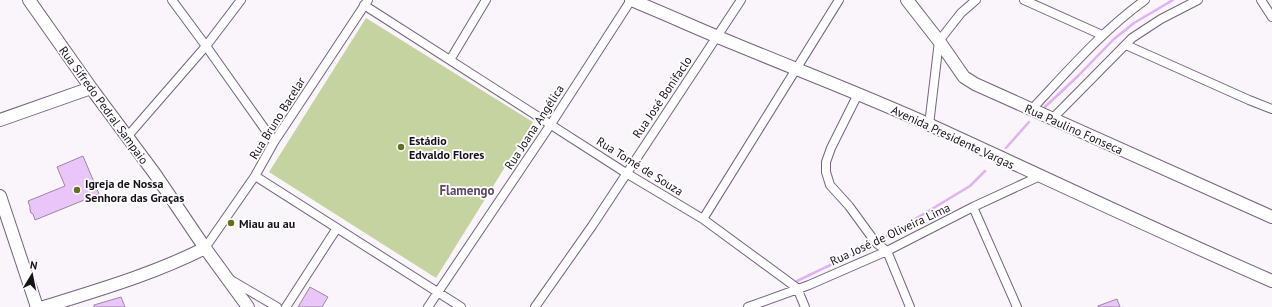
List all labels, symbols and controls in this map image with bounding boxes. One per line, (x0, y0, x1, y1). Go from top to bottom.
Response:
street label: Rua Sifredo Pedral Sampaio (56, 43, 152, 167)
street label: Rua José Bonifaclo (629, 53, 695, 141)
street label: Rua Bruno Bacelar (246, 74, 308, 162)
street label: Rua Joana Angélica (501, 82, 567, 172)
street label: Rua Paulino Fonseca (1023, 101, 1125, 157)
street label: Avenida Presidente Vargas (889, 102, 1017, 172)
place label: Estádio Edvaldo Flores (409, 133, 484, 162)
street label: Rua Tomé de Souza (594, 133, 686, 199)
marker: Estádio Edvaldo Flores (396, 142, 406, 152)
place label: Igreja de Nossa Senhora das Graças (85, 176, 184, 205)
district label: Flamengo (440, 182, 495, 199)
marker: Igreja de Nossa Senhora das Graças (72, 185, 82, 195)
street label: Rua José de Oliveira Lima (828, 200, 953, 268)
place label: Miau au au (239, 216, 295, 231)
marker: Miau au au (226, 218, 236, 228)
north arrow (12, 255, 52, 295)
text: N (29, 258, 39, 273)

